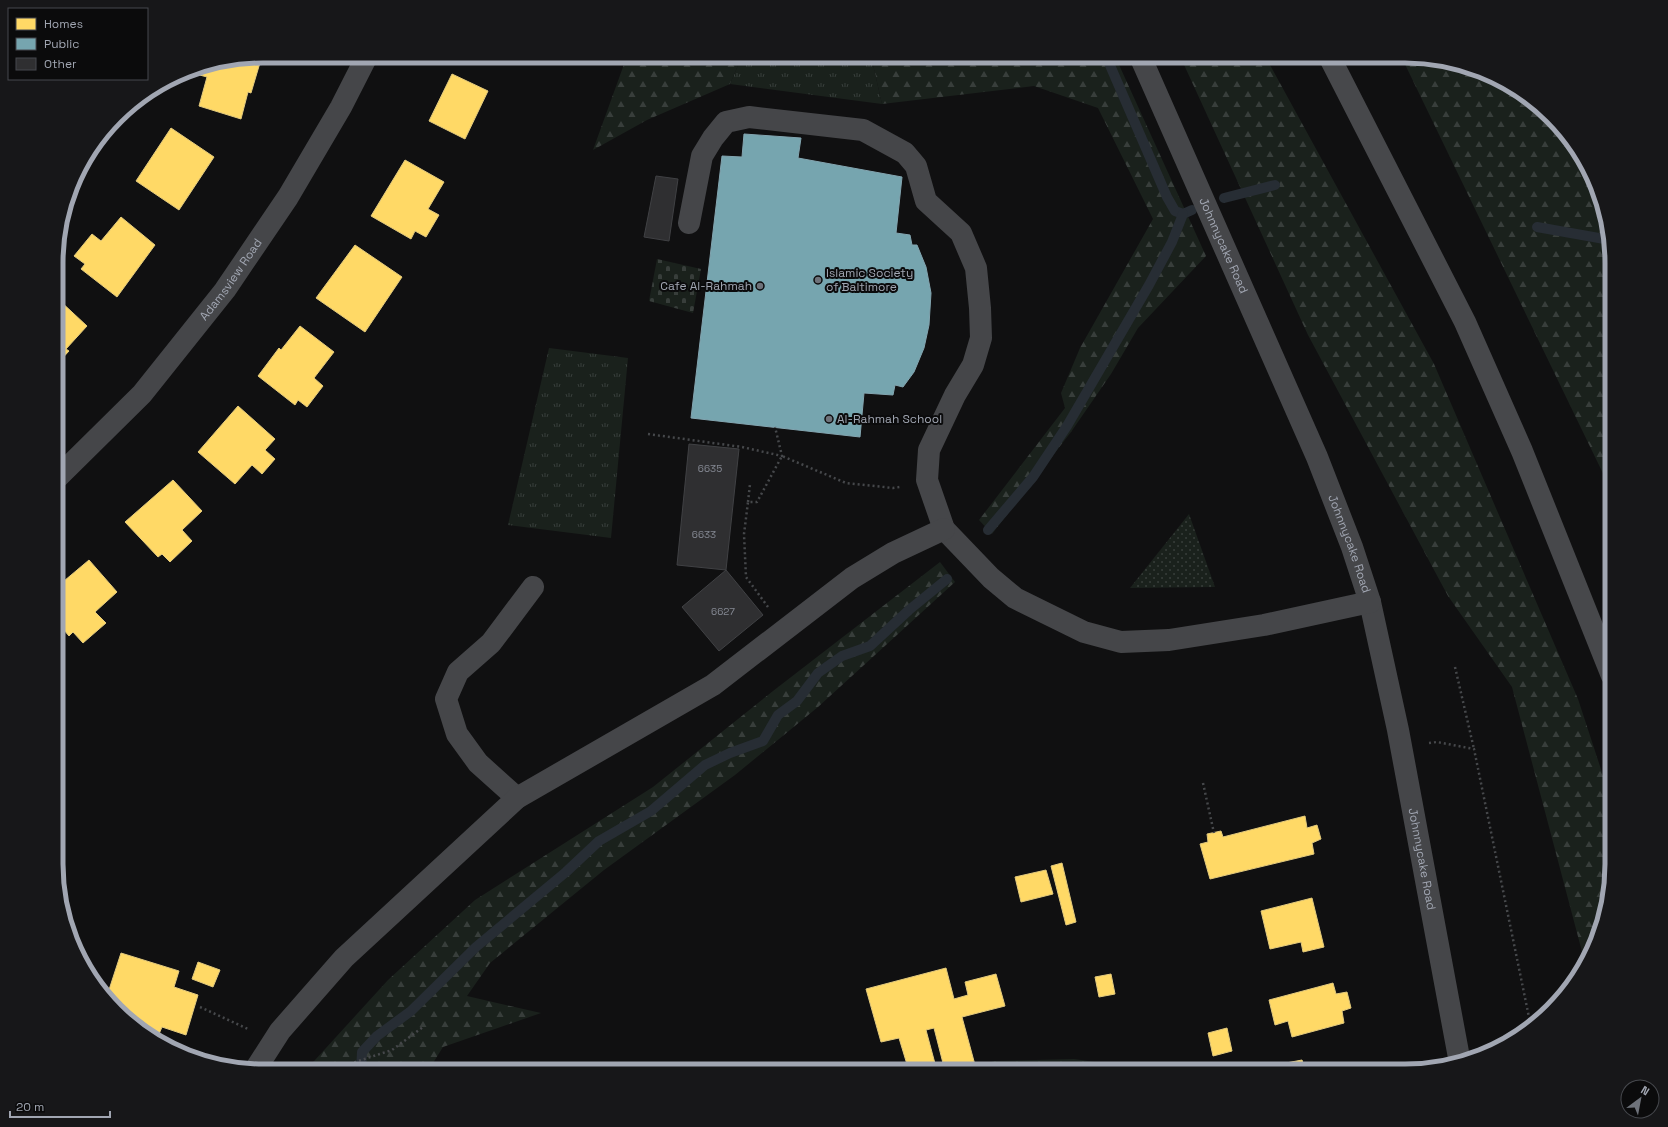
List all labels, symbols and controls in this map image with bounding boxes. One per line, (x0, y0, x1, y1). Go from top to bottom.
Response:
legend (8, 8, 148, 80)
text: Homes (44, 16, 83, 32)
text: Public (44, 36, 79, 52)
text: Other (44, 56, 77, 72)
street label: Johnnycake Road (1195, 195, 1252, 296)
street label: Adamsview Road (196, 235, 266, 324)
place label: Islamic Society of Baltimore (826, 265, 913, 295)
marker: Islamic Society of Baltimore (813, 275, 823, 285)
place label: Cafe Al-Rahmah (660, 278, 752, 294)
marker: Cafe Al-Rahmah (755, 281, 765, 291)
place label: Al-Rahmah School (837, 411, 942, 427)
marker: Al-Rahmah School (824, 414, 834, 424)
house number: 6635 (698, 462, 722, 475)
street label: Johnnycake Road (1324, 492, 1374, 595)
house number: 6633 (692, 528, 716, 541)
house number: 6627 (711, 605, 735, 618)
street label: Johnnycake Road (1405, 807, 1439, 911)
north arrow (1620, 1079, 1660, 1119)
text: N (1638, 1083, 1652, 1098)
scale bar (10, 1093, 110, 1119)
text: 20 m (16, 1099, 44, 1115)

